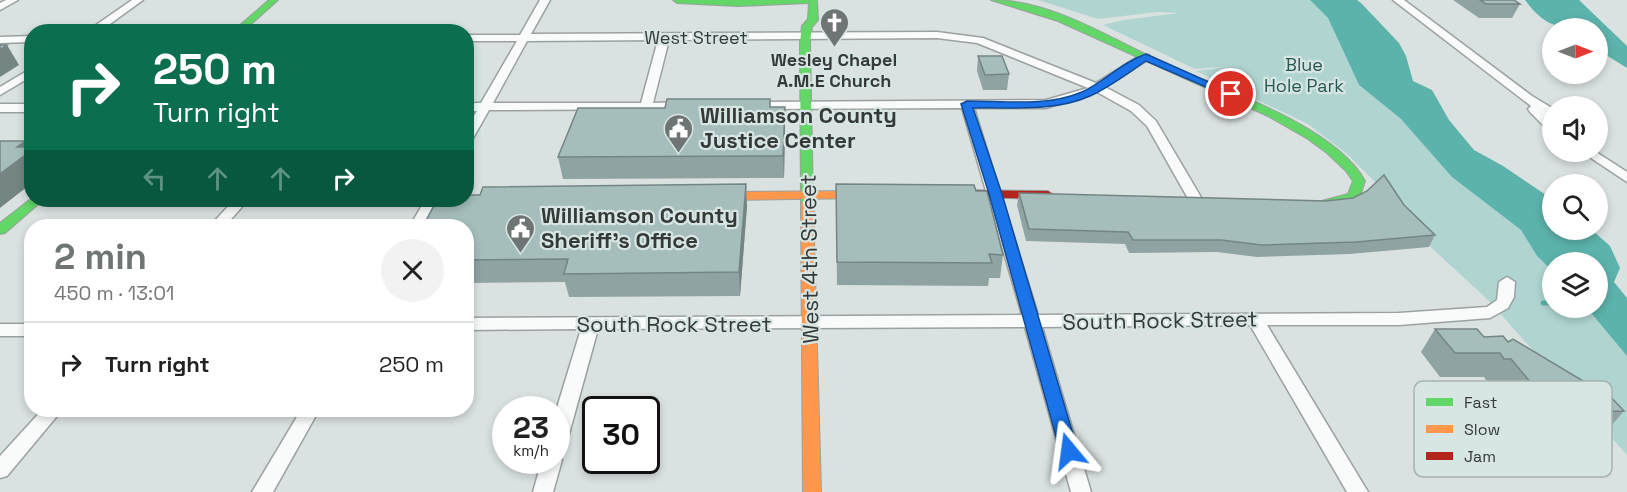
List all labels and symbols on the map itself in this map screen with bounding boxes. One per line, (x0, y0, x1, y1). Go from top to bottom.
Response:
church icon: Wesley Chapel A.M.E Church (818, 6, 850, 48)
north arrow (1542, 18, 1608, 84)
street label: West Street (644, 26, 748, 49)
place label: Wesley Chapel A.M.E Church (771, 48, 897, 92)
park label: Blue Hole Park (1264, 53, 1344, 97)
pin (1205, 68, 1256, 119)
place label: Williamson County Justice Center (700, 101, 897, 154)
public building icon: Williamson County Justice Center (663, 112, 695, 154)
street label: West 4th Street (794, 174, 824, 344)
place label: Williamson County Sheriff's Office (541, 201, 738, 254)
public building icon: Williamson County Sheriff's Office (504, 212, 536, 254)
street label: South Rock Street (1062, 304, 1258, 336)
street label: South Rock Street (576, 310, 772, 338)
legend (1414, 381, 1612, 477)
text: Fast (1464, 392, 1497, 413)
speed limit sign: 30 (582, 396, 660, 474)
position arrow (1037, 419, 1101, 483)
text: Slow (1464, 419, 1500, 440)
text: Jam (1464, 446, 1496, 467)

